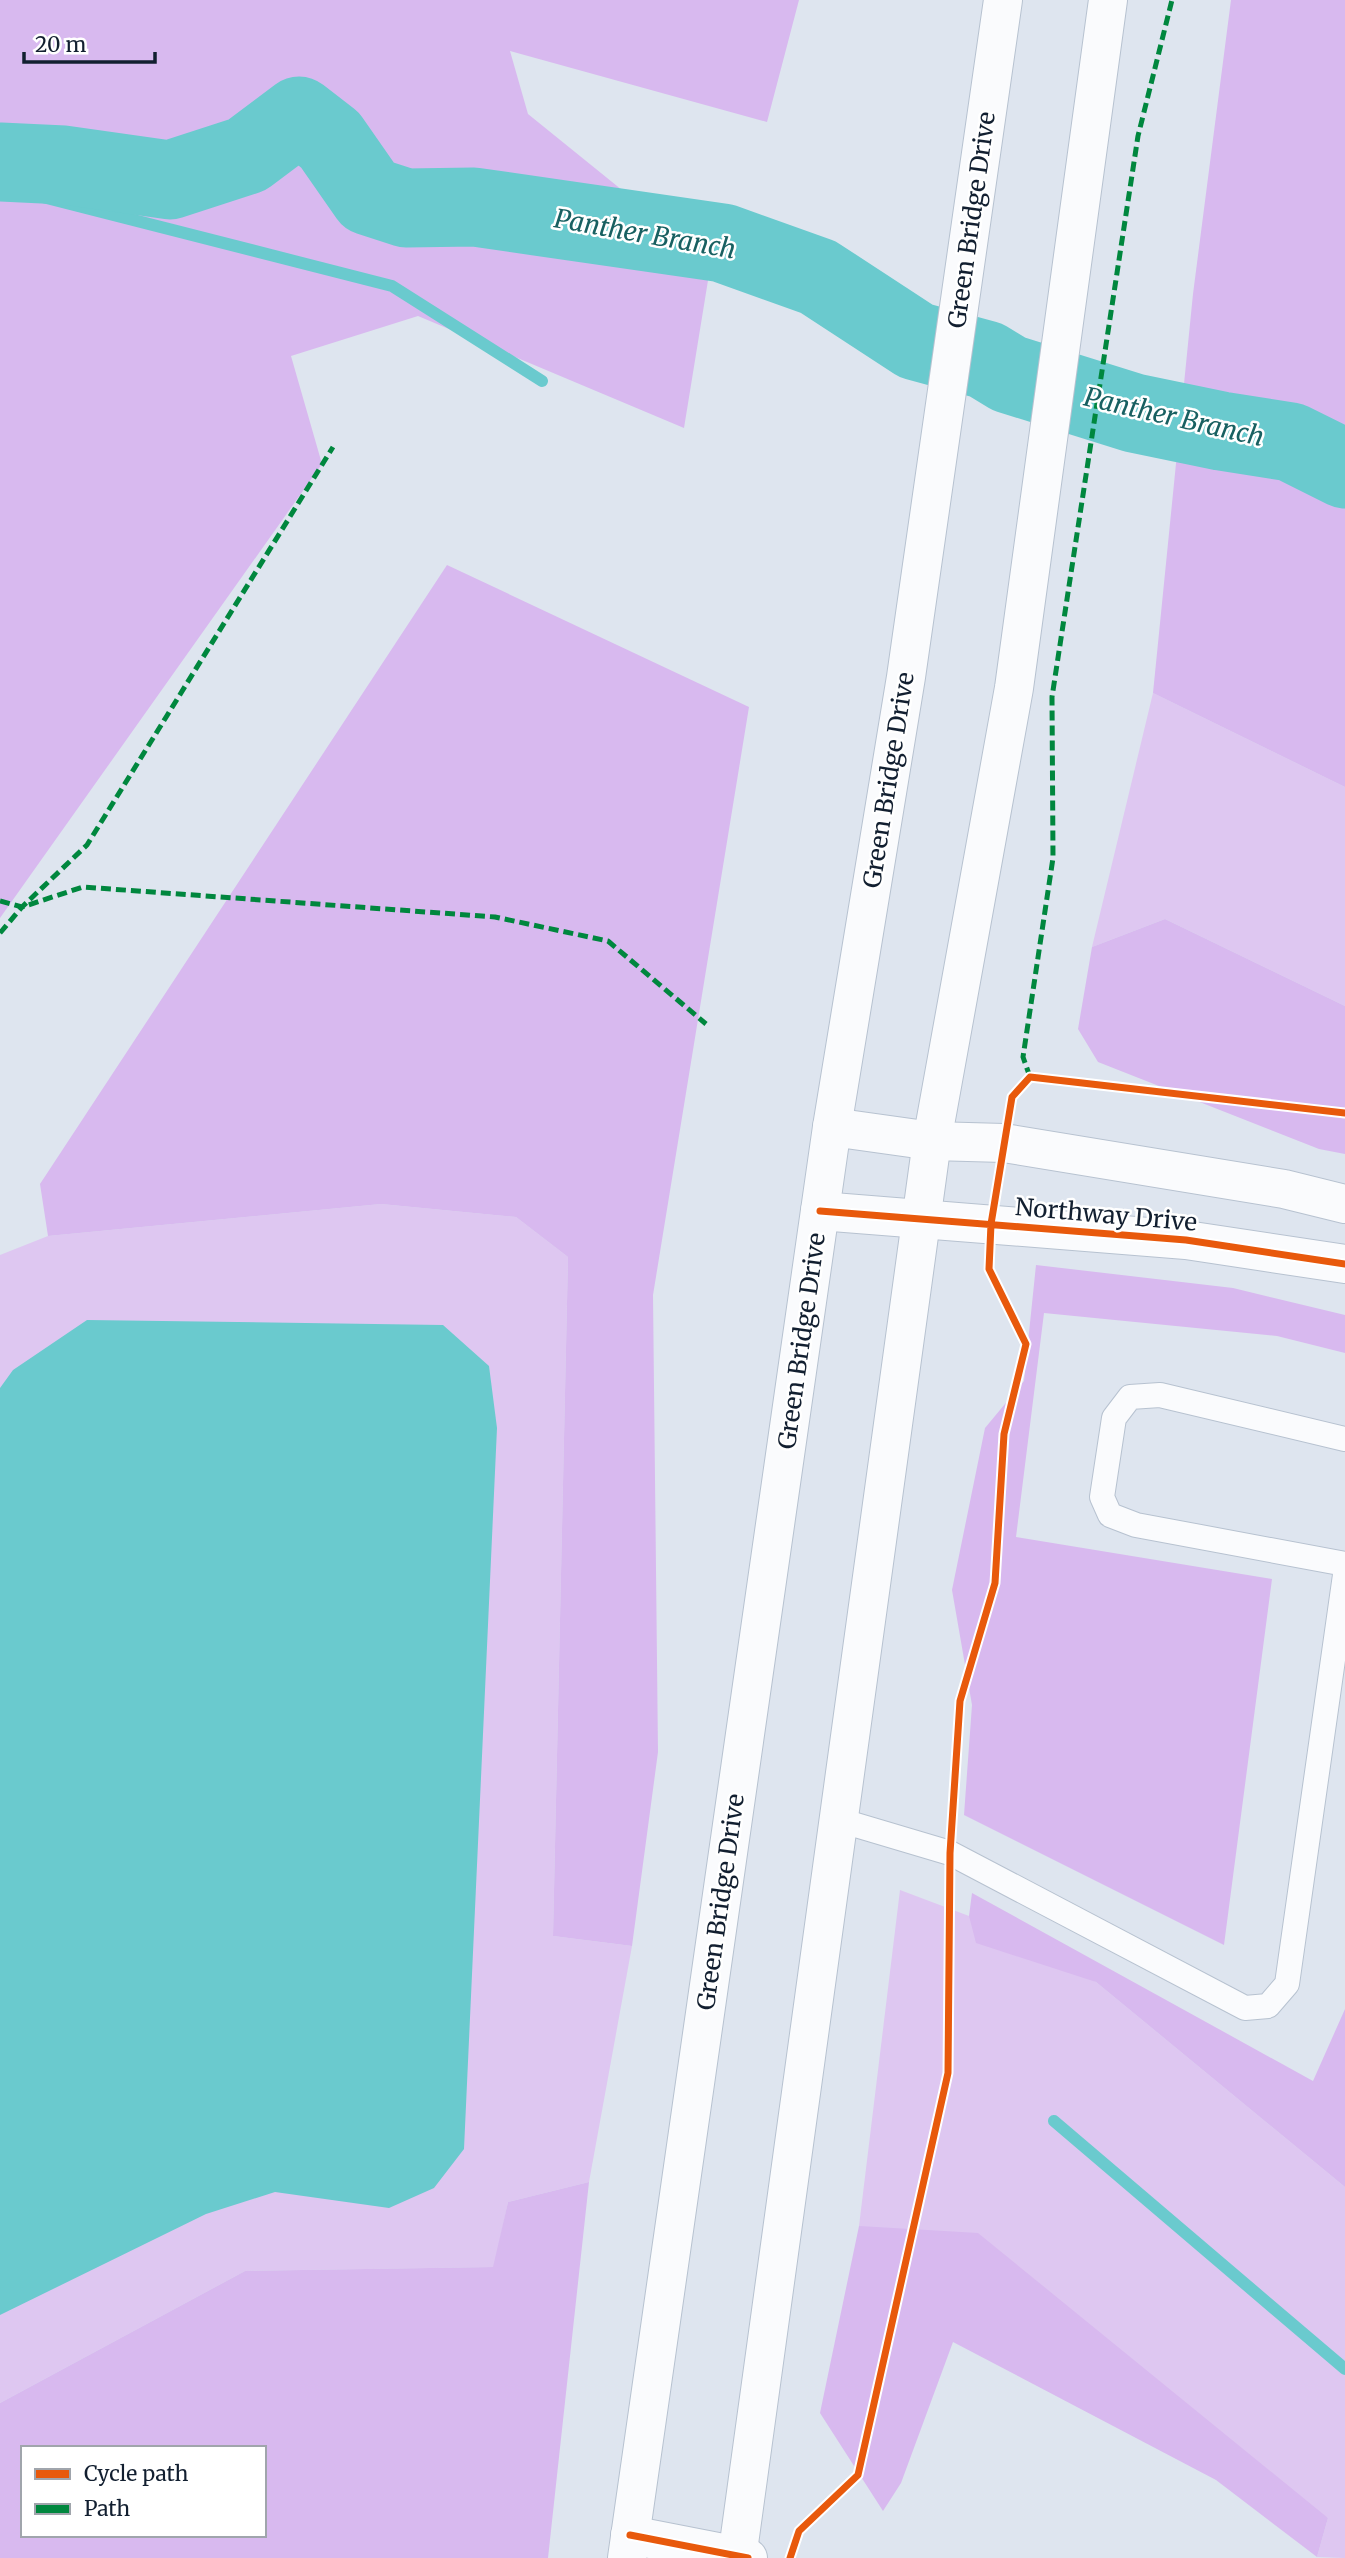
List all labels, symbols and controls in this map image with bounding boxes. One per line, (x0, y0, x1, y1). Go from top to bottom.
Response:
scale bar (24, 21, 156, 65)
text: 20 m (35, 31, 87, 58)
street label: Green Bridge Drive (941, 110, 1002, 330)
water label: Panther Branch (552, 201, 738, 266)
water label: Panther Branch (1081, 380, 1267, 453)
street label: Green Bridge Drive (856, 670, 921, 890)
street label: Northway Drive (1014, 1191, 1198, 1238)
street label: Green Bridge Drive (771, 1231, 832, 1451)
street label: Green Bridge Drive (690, 1792, 751, 2012)
legend (21, 2446, 266, 2537)
text: Cycle path (84, 2460, 188, 2487)
text: Path (84, 2495, 130, 2522)

